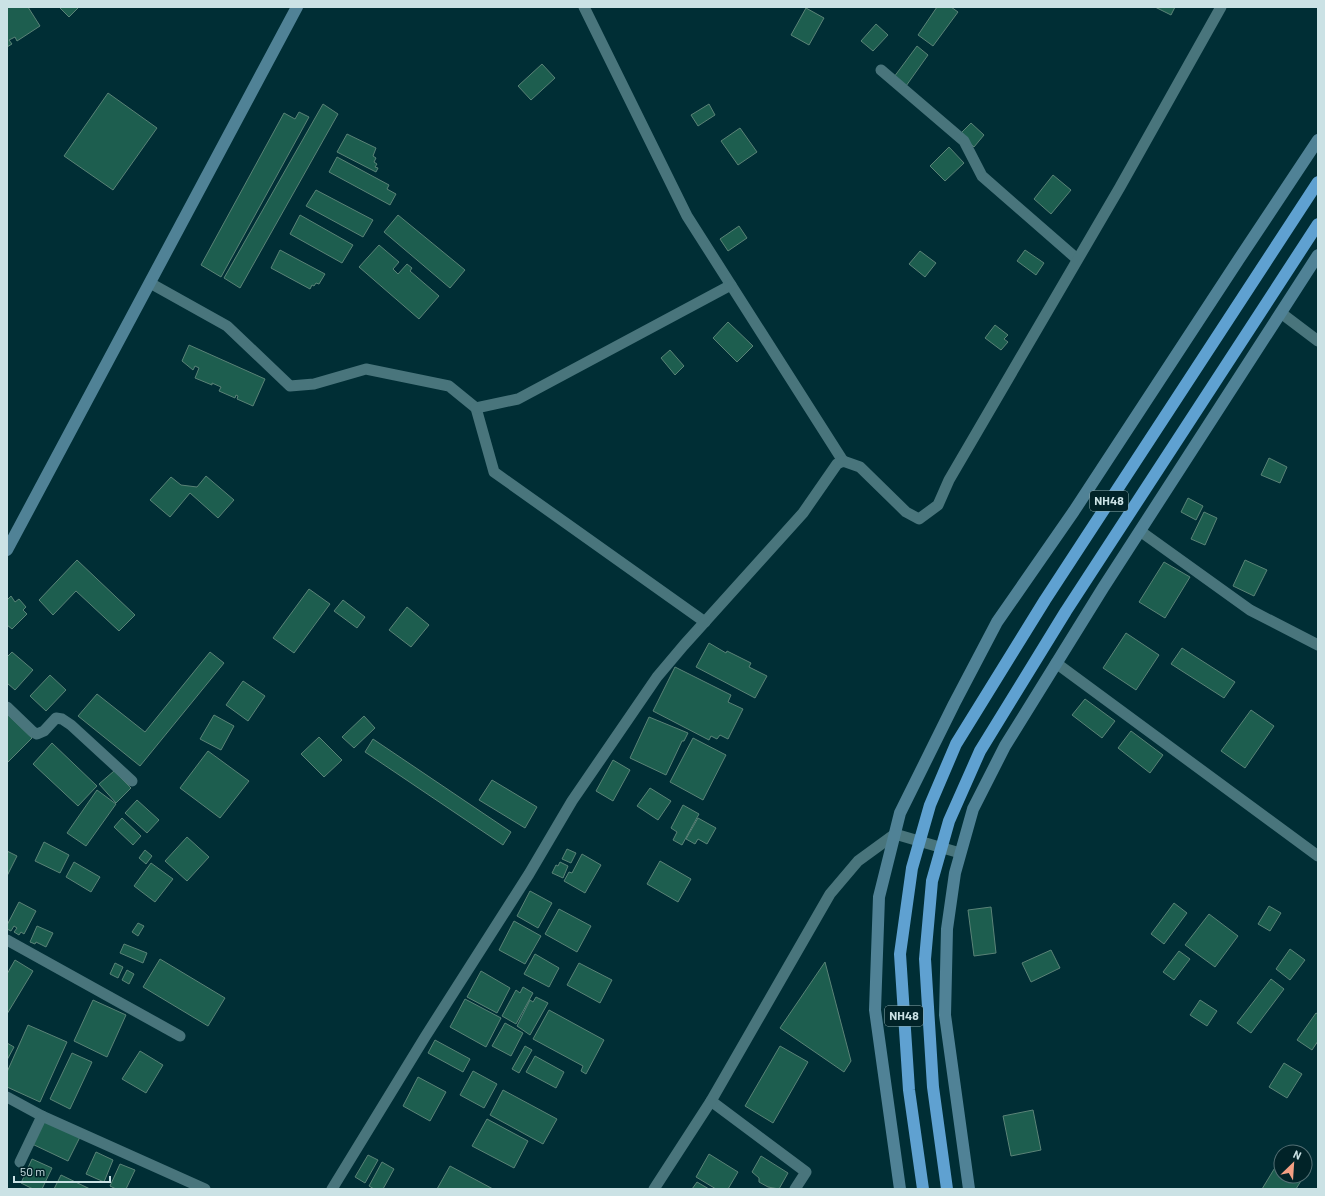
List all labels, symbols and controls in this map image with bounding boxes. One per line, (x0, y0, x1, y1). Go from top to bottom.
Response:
road number: NH48 (1090, 491, 1128, 511)
road number: NH48 (885, 1006, 923, 1026)
north arrow (1273, 1144, 1313, 1184)
text: N (1291, 1147, 1304, 1162)
scale bar (14, 1158, 110, 1184)
text: 50 m (20, 1164, 45, 1178)

